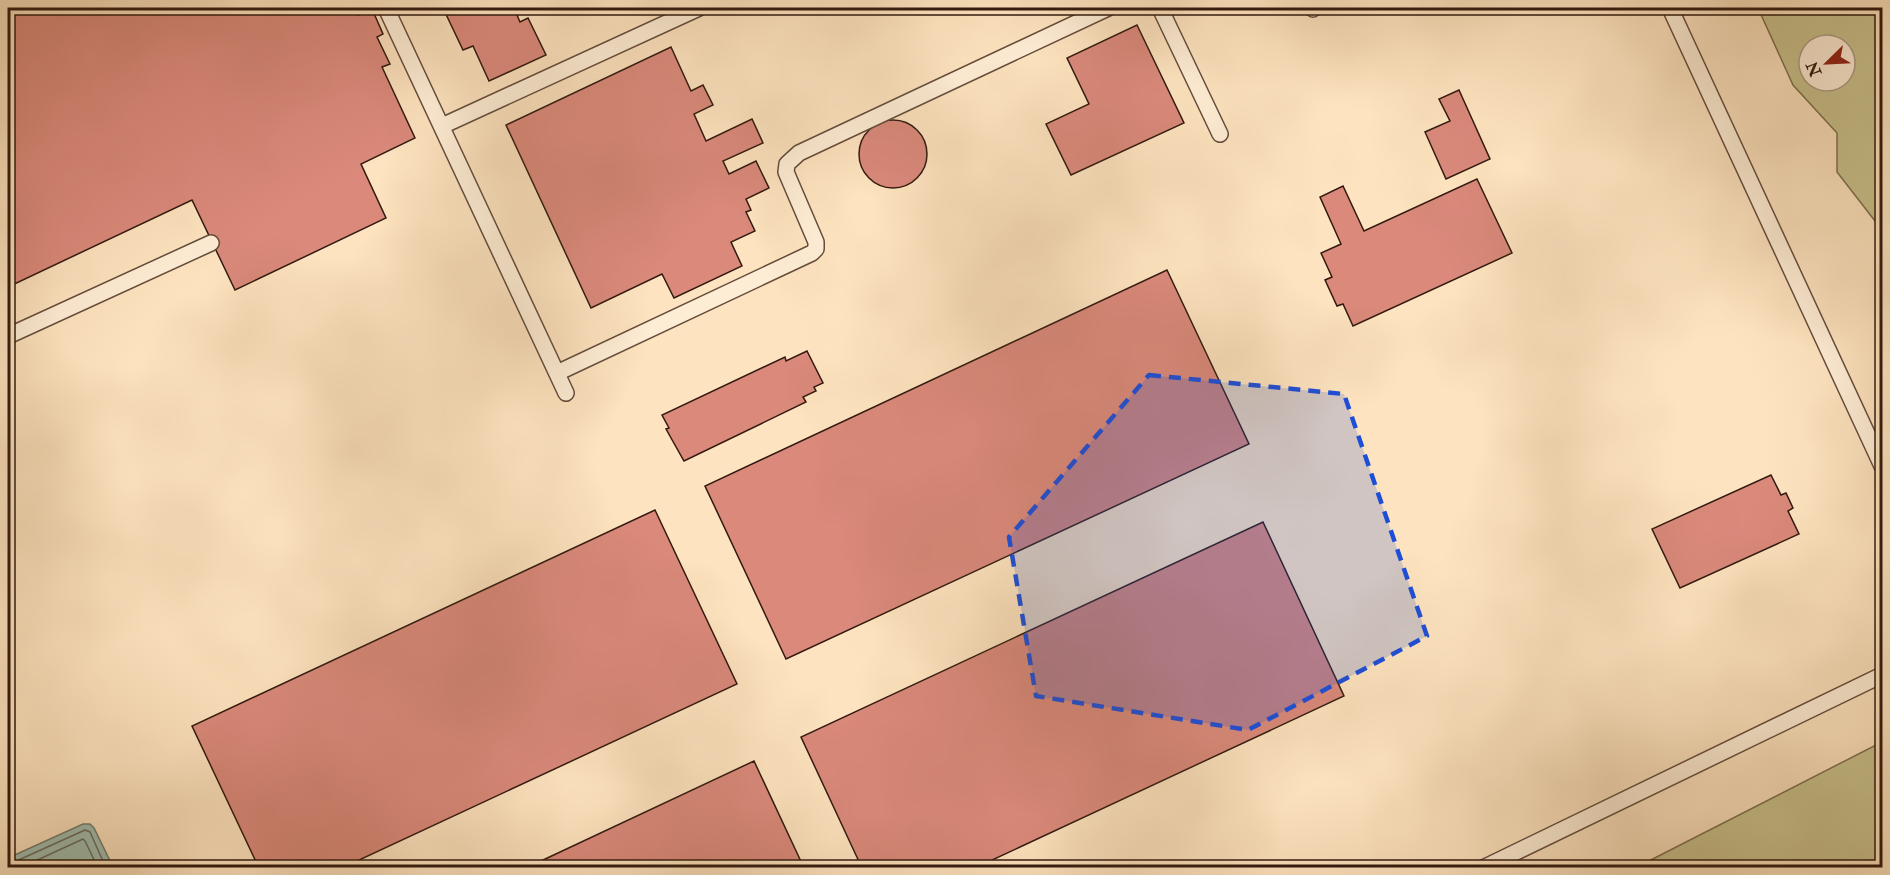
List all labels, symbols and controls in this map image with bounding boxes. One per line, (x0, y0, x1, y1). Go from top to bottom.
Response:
north arrow (1797, 33, 1857, 93)
text: N (1802, 57, 1827, 80)

